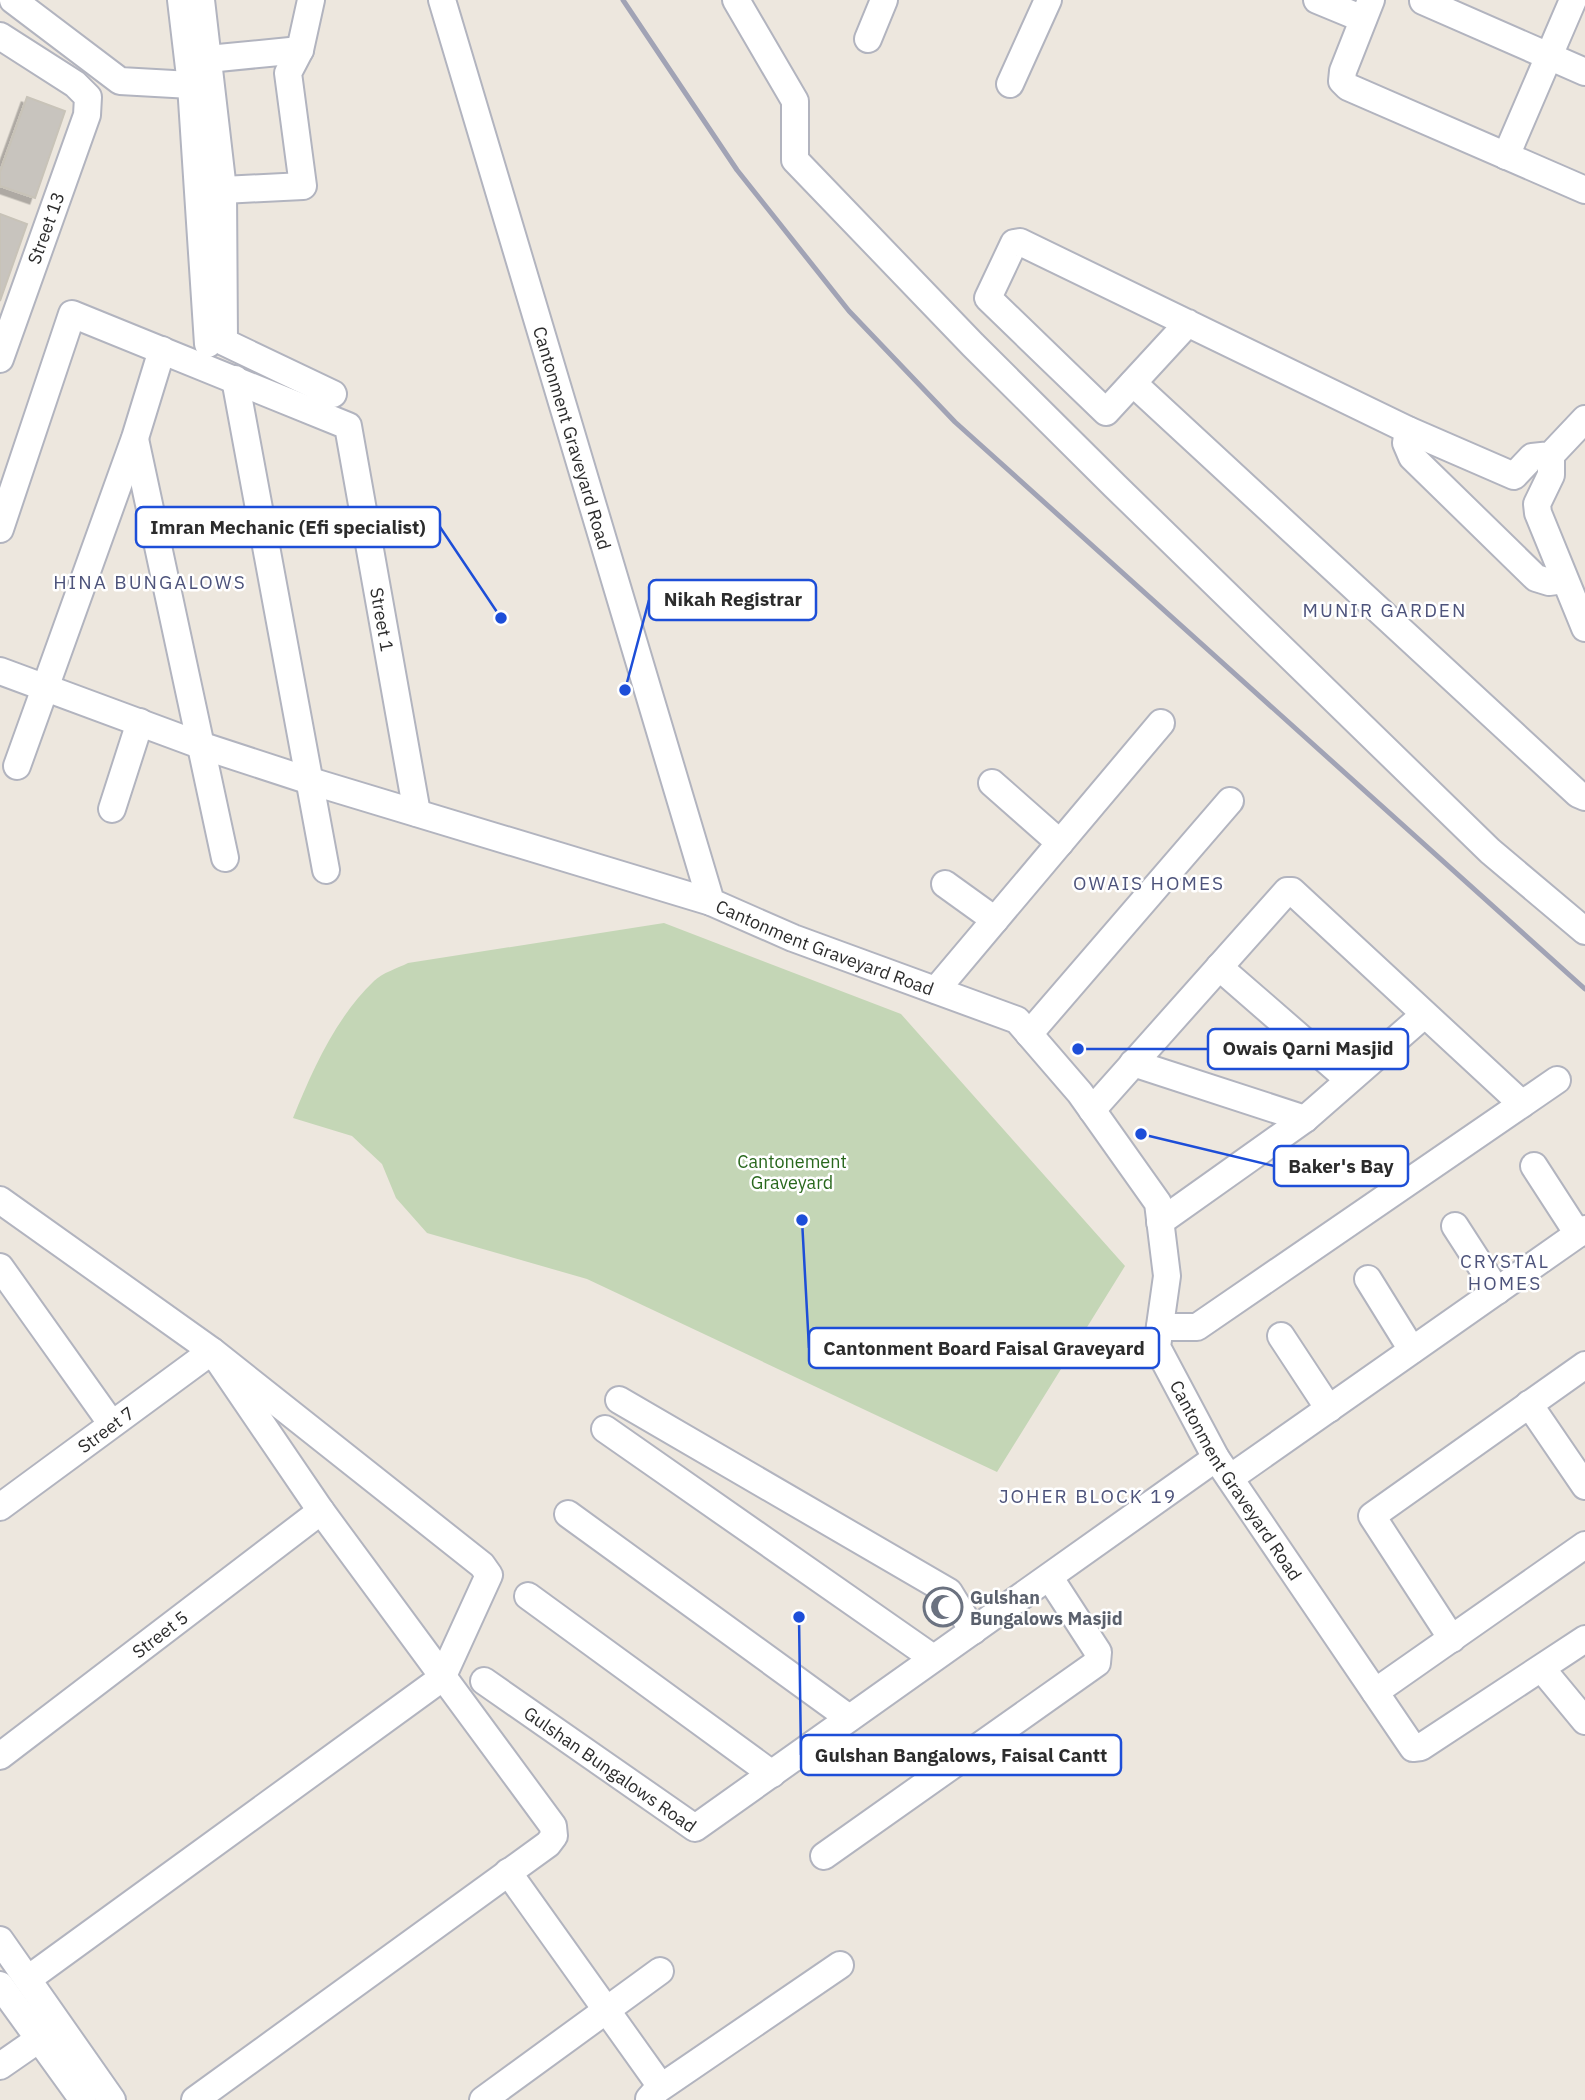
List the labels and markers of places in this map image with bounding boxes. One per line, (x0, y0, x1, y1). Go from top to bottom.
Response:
callout: Imran Mechanic (Efi specialist) (136, 507, 440, 547)
callout: Nikah Registrar (649, 580, 816, 620)
callout: Owais Qarni Masjid (1208, 1029, 1408, 1069)
callout: Baker's Bay (1274, 1146, 1408, 1186)
callout: Cantonment Board Faisal Graveyard (809, 1328, 1159, 1368)
mosque icon: Gulshan Bungalows Masjid (922, 1586, 964, 1628)
place label: Gulshan Bungalows Masjid (970, 1586, 1123, 1630)
callout: Gulshan Bangalows, Faisal Cantt (801, 1735, 1121, 1775)

